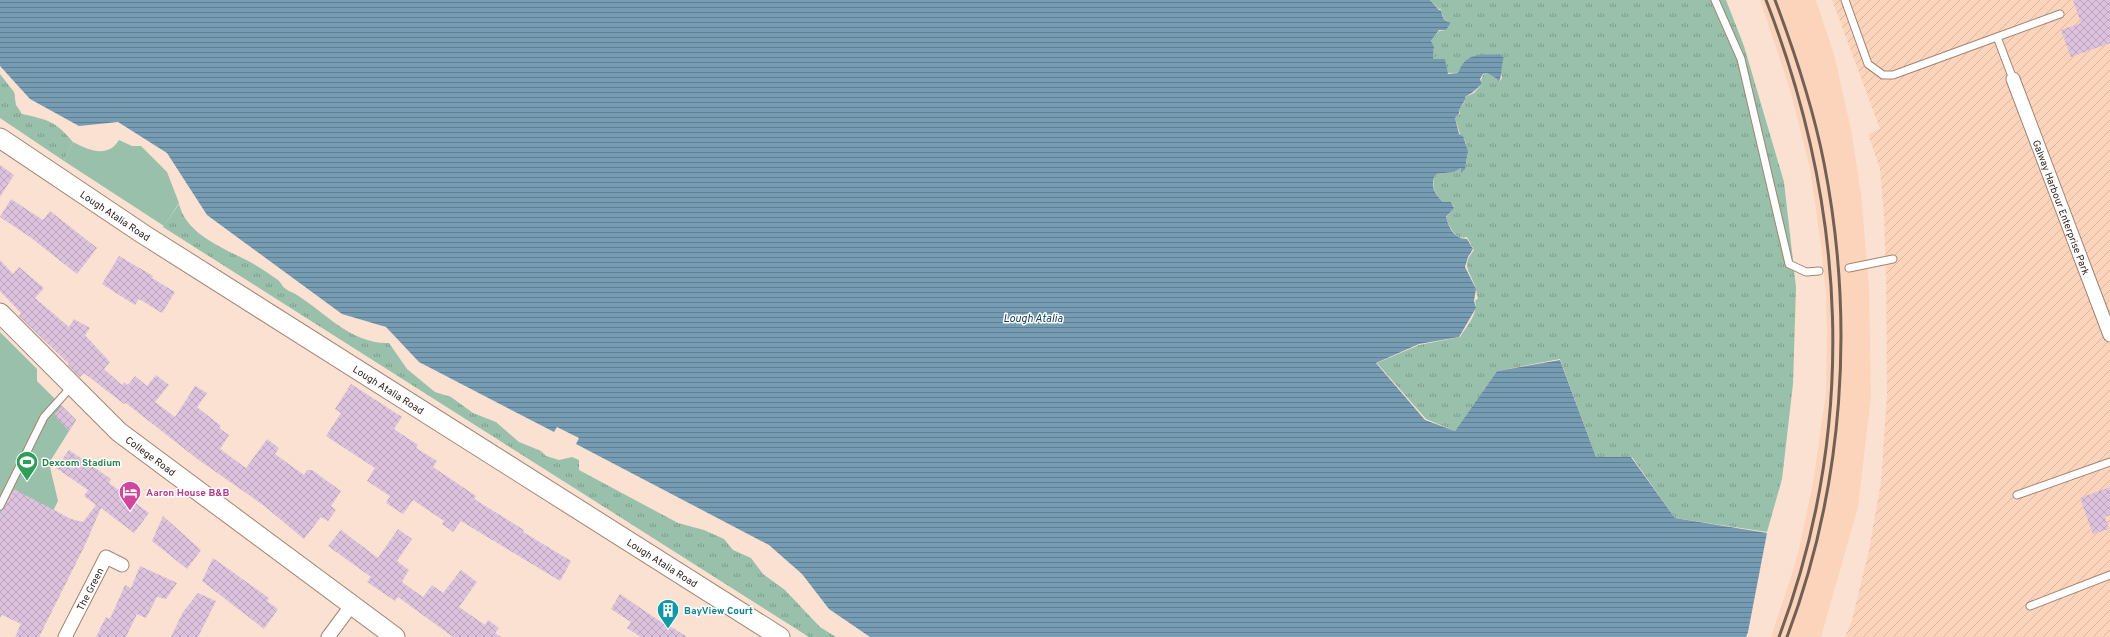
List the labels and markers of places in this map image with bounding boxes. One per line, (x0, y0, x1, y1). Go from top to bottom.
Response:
sports icon: Dexcom Stadium (14, 449, 40, 482)
place label: Dexcom Stadium (42, 457, 121, 470)
hotel icon: Aaron House B&B (117, 479, 143, 512)
place label: Aaron House B&B (146, 487, 229, 500)
building icon: BayView Court (655, 597, 681, 630)
place label: BayView Court (684, 605, 753, 618)

